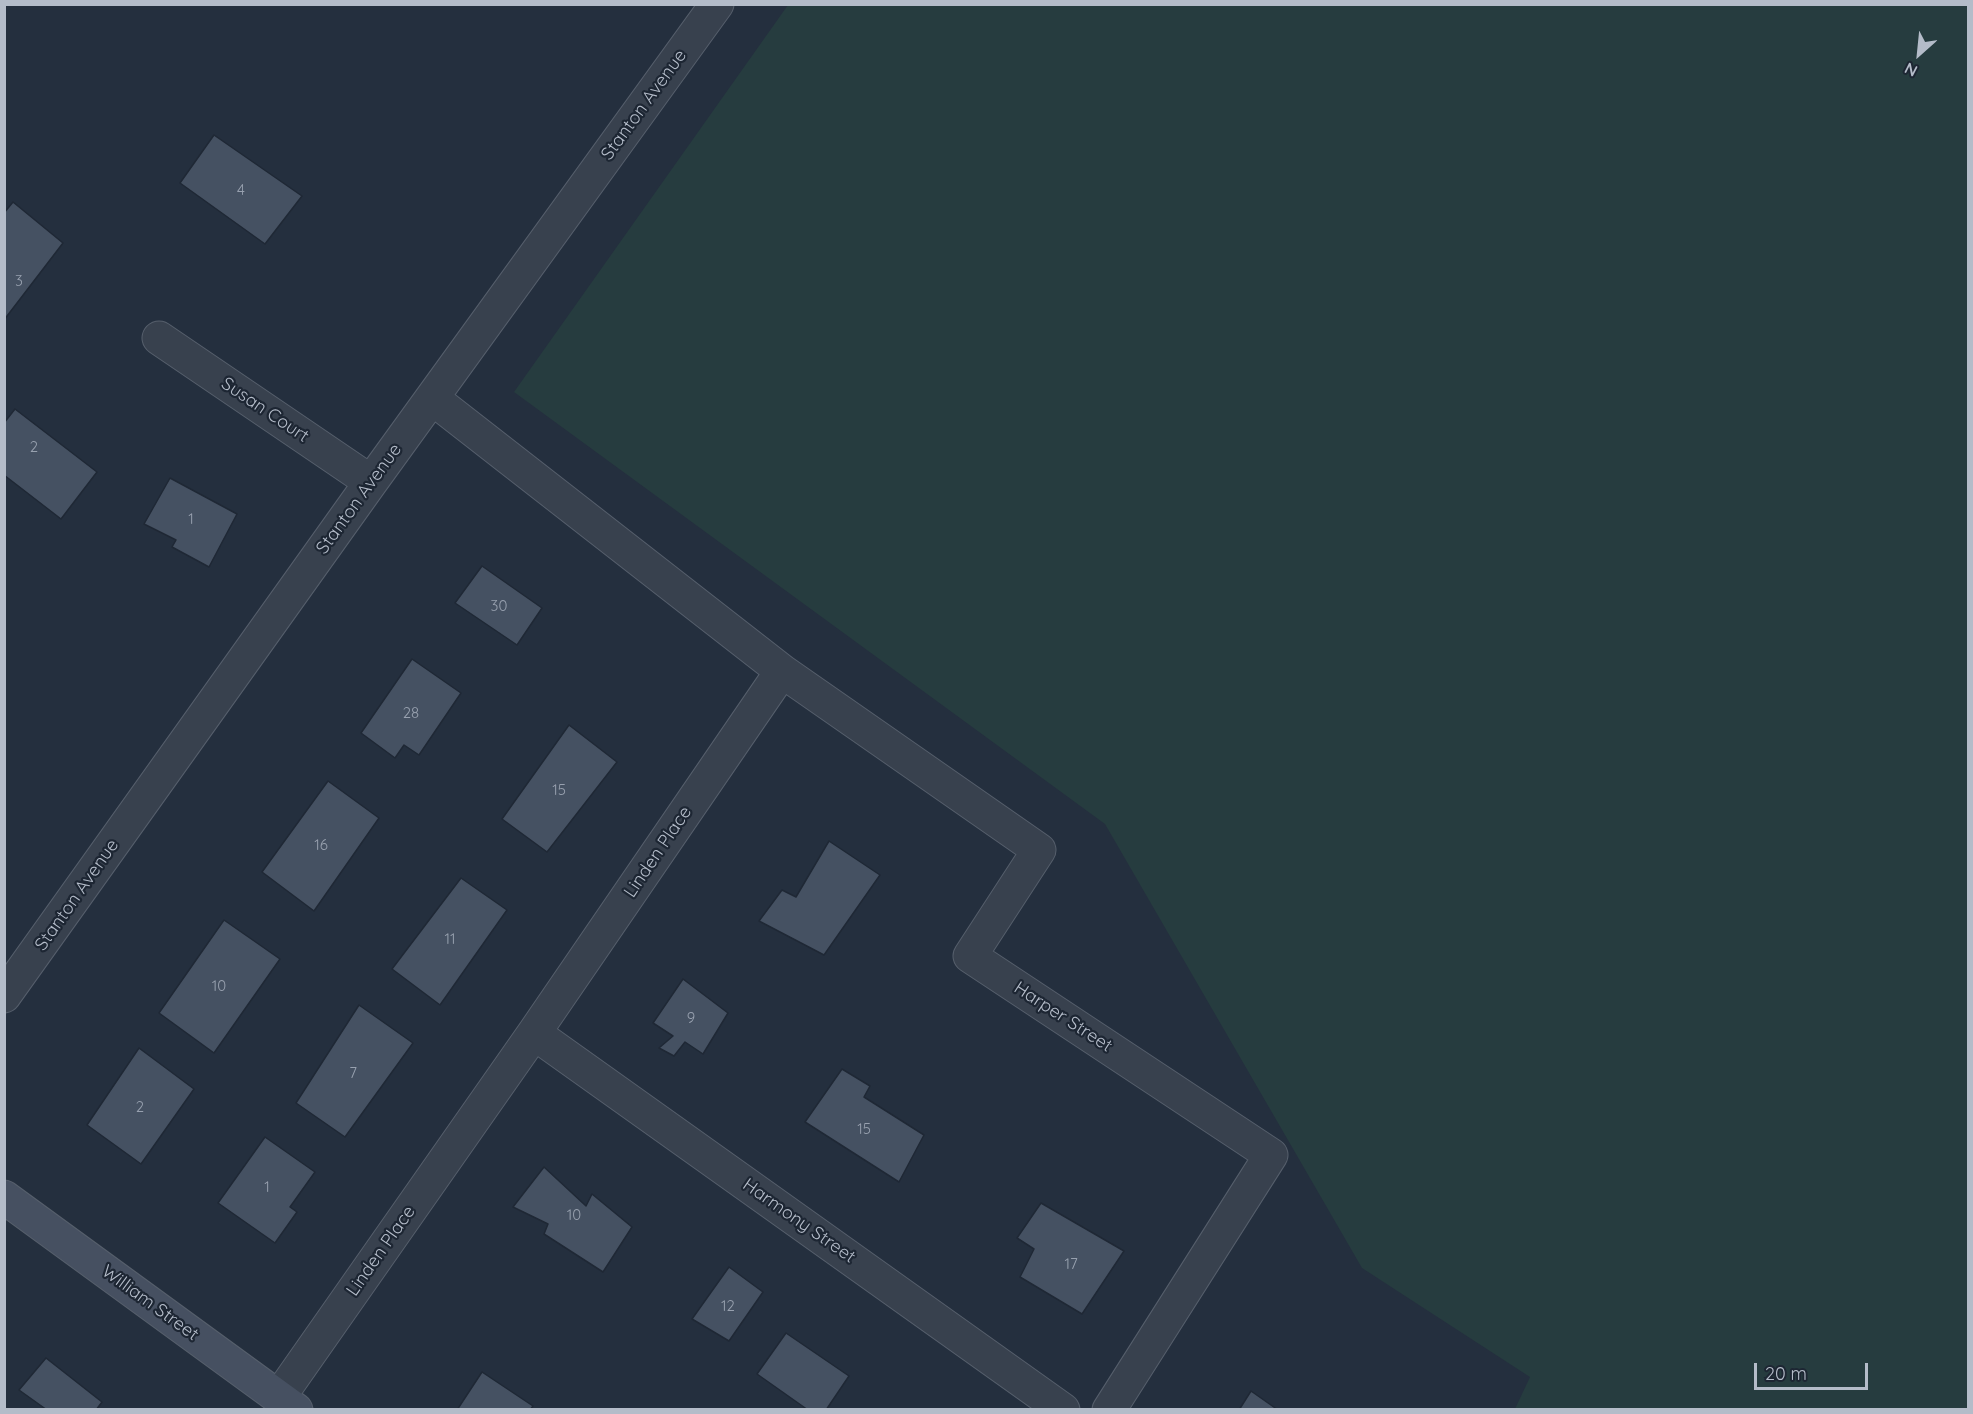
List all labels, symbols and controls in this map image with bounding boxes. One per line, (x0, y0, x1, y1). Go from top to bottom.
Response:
north arrow (1889, 24, 1949, 84)
street label: Stanton Avenue (597, 46, 691, 164)
text: N (1901, 58, 1921, 82)
house number: 4 (237, 181, 245, 199)
house number: 3 (15, 272, 23, 290)
street label: Susan Court (217, 373, 313, 447)
house number: 2 (30, 438, 38, 456)
street label: Stanton Avenue (312, 440, 406, 558)
house number: 1 (188, 510, 194, 528)
house number: 30 (491, 597, 507, 615)
house number: 28 (403, 704, 419, 722)
house number: 15 (552, 781, 566, 799)
street label: Linden Place (620, 802, 696, 902)
street label: Stanton Avenue (31, 835, 123, 955)
house number: 16 (314, 836, 328, 854)
house number: 11 (444, 930, 456, 948)
house number: 10 (212, 977, 226, 995)
street label: Harper Street (1010, 977, 1116, 1057)
house number: 9 (687, 1009, 695, 1027)
house number: 7 (349, 1064, 357, 1082)
house number: 2 (136, 1098, 144, 1116)
house number: 15 (857, 1120, 871, 1138)
street label: Harmony Street (738, 1174, 860, 1268)
house number: 1 (264, 1178, 270, 1196)
street label: Linden Place (342, 1202, 420, 1300)
house number: 10 (567, 1206, 581, 1224)
house number: 17 (1064, 1255, 1078, 1273)
street label: William Street (97, 1261, 203, 1345)
house number: 12 (721, 1297, 735, 1315)
scale bar (1757, 1351, 1871, 1389)
text: 20 m (1765, 1362, 1807, 1385)

